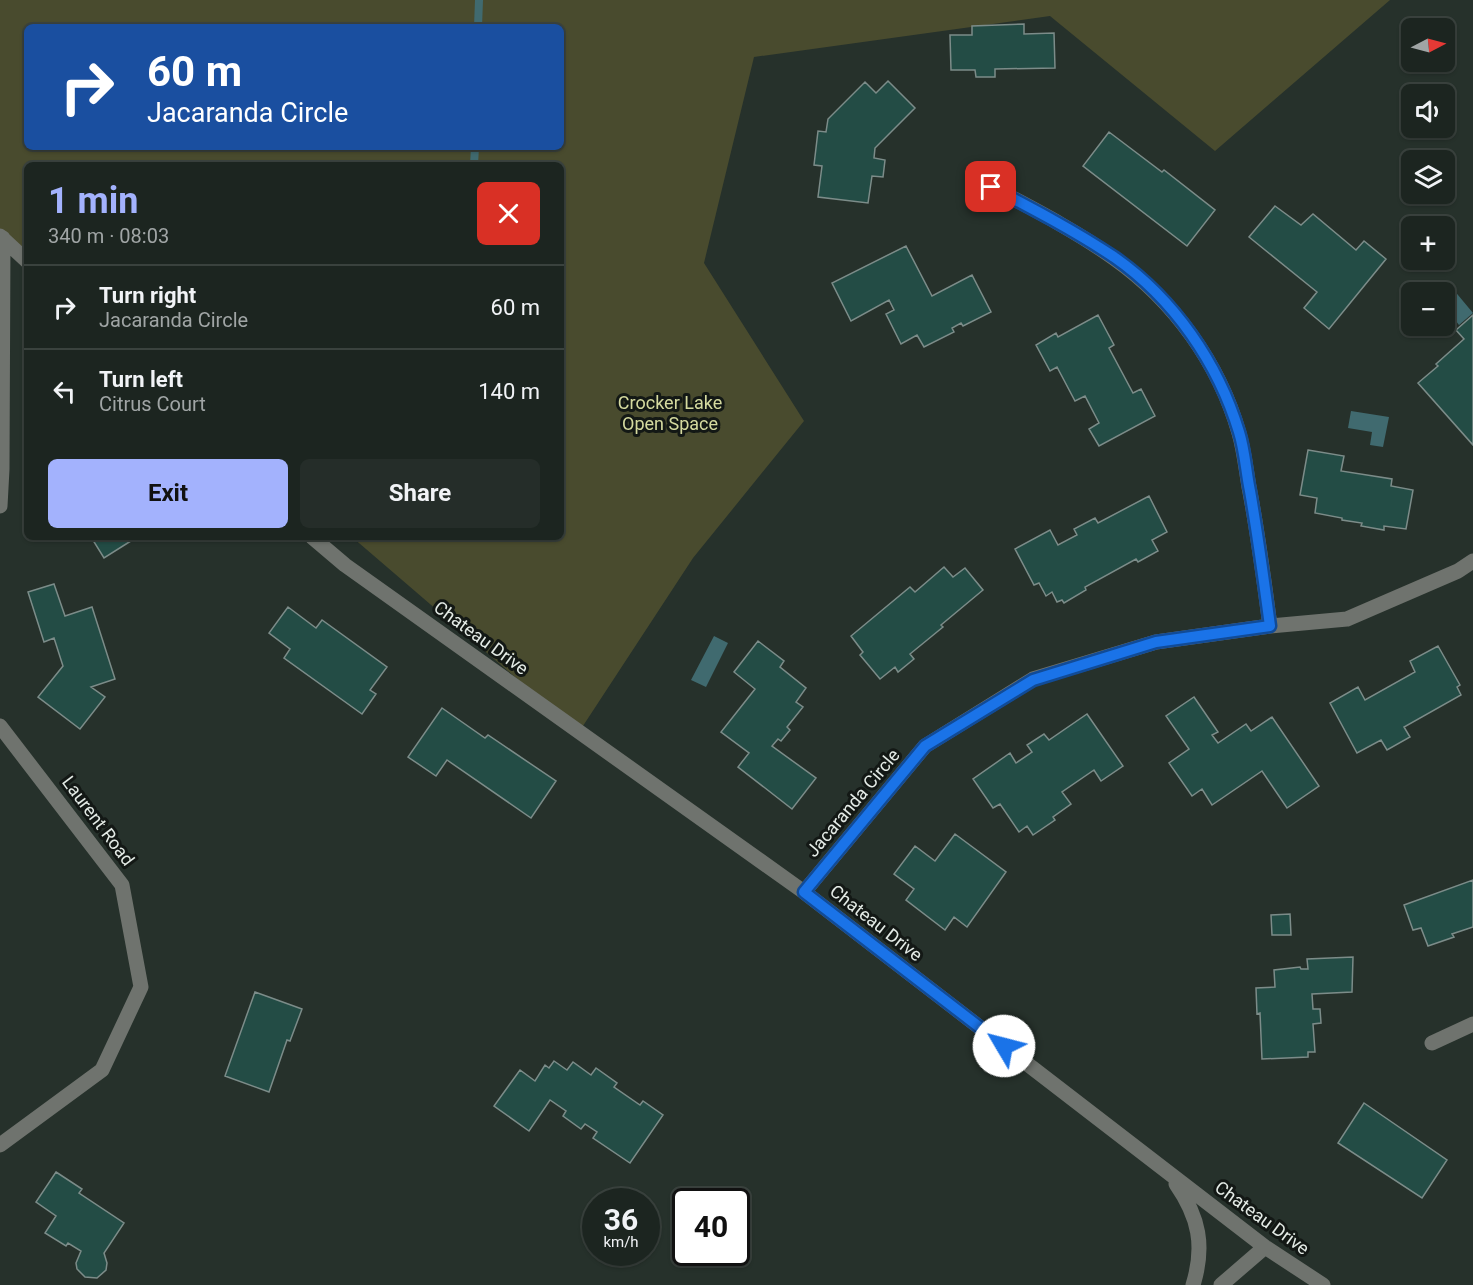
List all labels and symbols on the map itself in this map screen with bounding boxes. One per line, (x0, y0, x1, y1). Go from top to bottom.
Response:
north arrow (1401, 18, 1455, 72)
pin (965, 161, 1016, 212)
park label: Crocker Lake Open Space (618, 392, 722, 434)
street label: Chateau Drive (430, 596, 533, 679)
street label: Jacaranda Circle (801, 745, 904, 861)
street label: Laurent Road (58, 772, 139, 870)
street label: Chateau Drive (826, 880, 927, 965)
position arrow (972, 1014, 1036, 1078)
street label: Chateau Drive (1211, 1176, 1314, 1259)
speed limit sign: 40 (672, 1188, 750, 1266)

